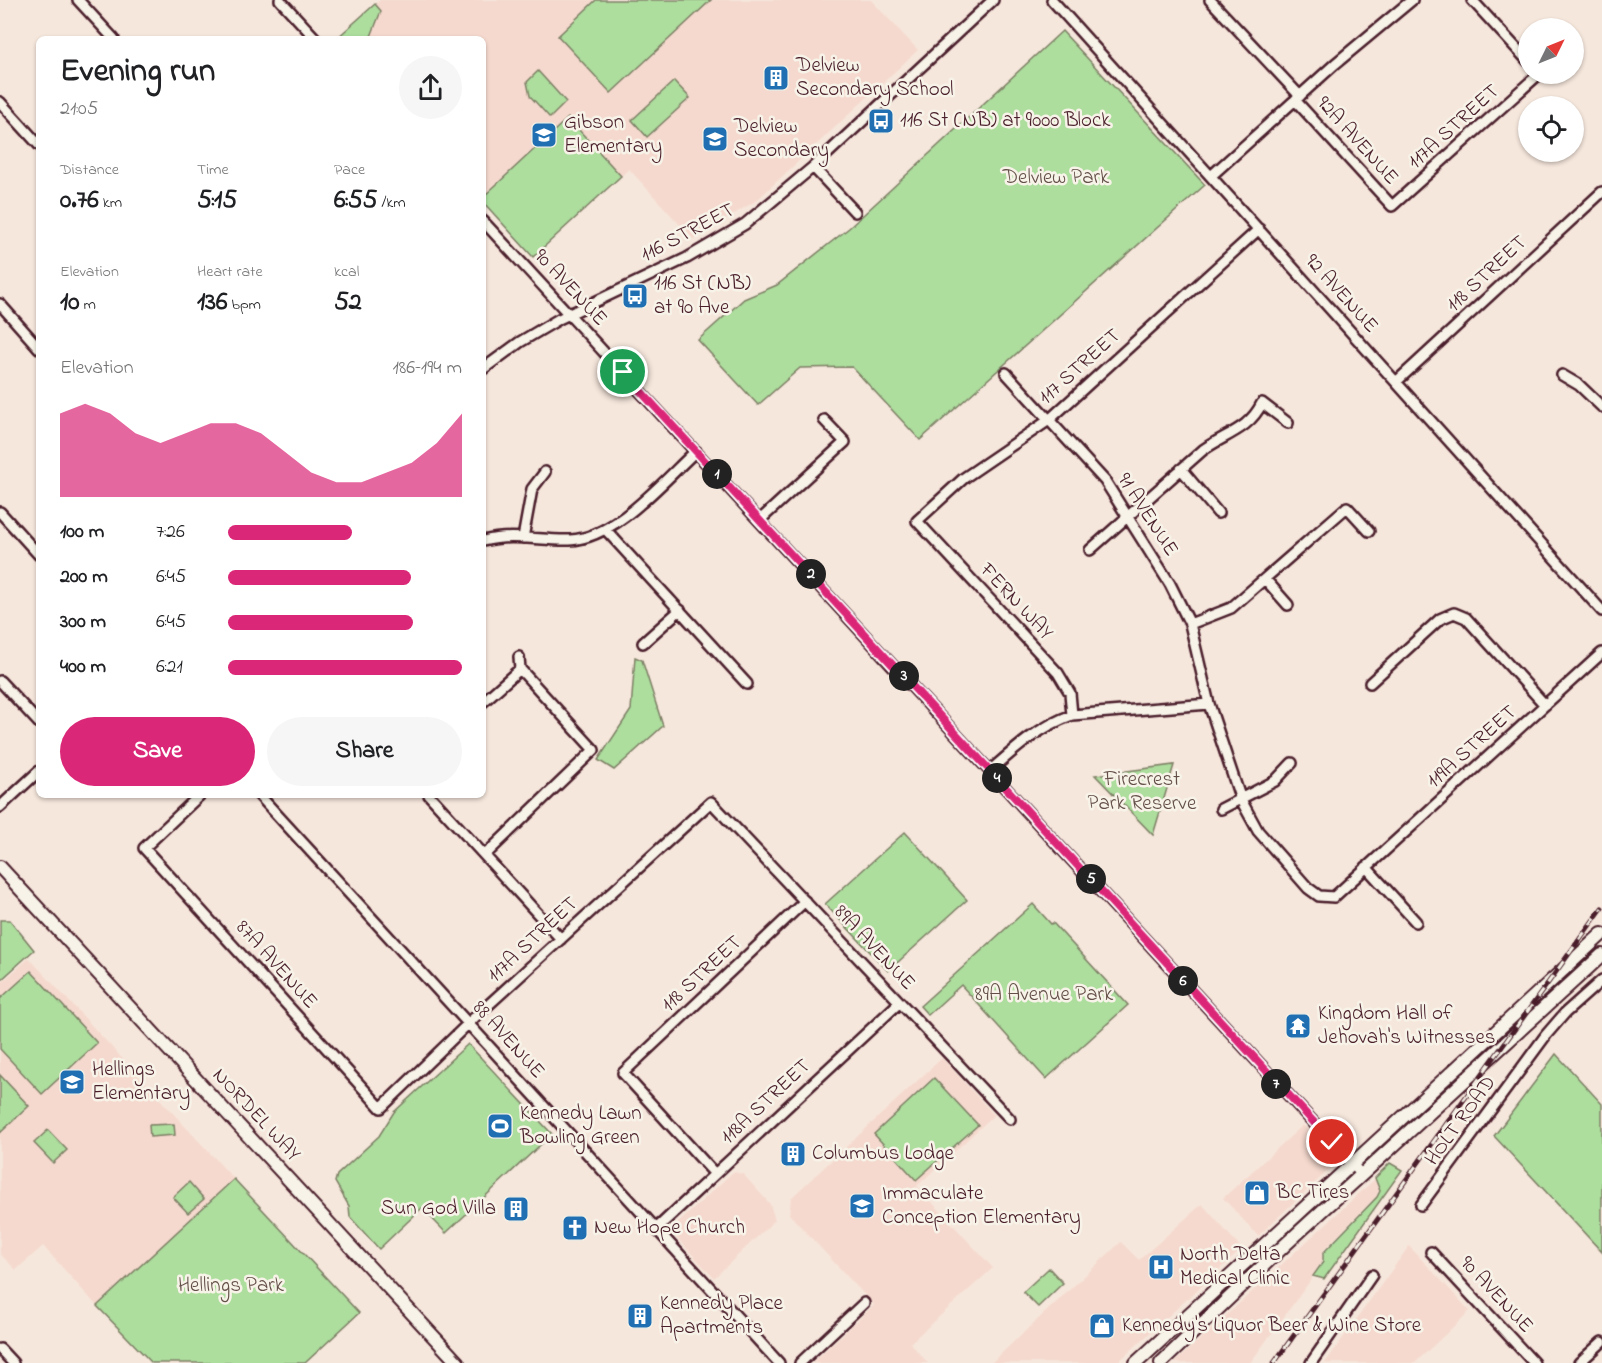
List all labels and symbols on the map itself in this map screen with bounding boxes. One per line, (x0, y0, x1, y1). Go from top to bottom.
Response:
north arrow (1518, 18, 1584, 84)
place label: Delview Secondary School (795, 51, 954, 107)
building icon: Delview Secondary School (761, 63, 791, 93)
street label: 117A STREET (1401, 77, 1507, 177)
street label: 92A AVENUE (1309, 90, 1405, 192)
bus stop icon: 116 St (NB) at 9000 Block (866, 106, 896, 136)
place label: 116 St (NB) at 9000 Block (900, 106, 1111, 136)
place label: Gibson Elementary (564, 108, 662, 164)
place label: Delview Secondary (733, 112, 829, 168)
school or university icon: Gibson Elementary (529, 120, 559, 150)
school or university icon: Delview Secondary (700, 124, 730, 154)
park label: Delview Park (1002, 163, 1110, 193)
street label: 116 STREET (636, 196, 740, 270)
street label: 118 STREET (1440, 229, 1534, 319)
street label: 90 AVENUE (526, 243, 614, 333)
street label: 92 AVENUE (1297, 248, 1385, 340)
place label: 116 St (NB) at 90 Ave (654, 269, 751, 323)
bus stop icon: 116 St (NB) at 90 Ave (620, 281, 650, 311)
street label: 117 STREET (1032, 322, 1128, 412)
pin (597, 346, 648, 397)
pin: 1 (702, 459, 732, 489)
street label: 91 AVENUE (1109, 467, 1185, 563)
street label: FERN WAY (972, 556, 1060, 648)
pin: 2 (796, 559, 826, 589)
pin: 3 (889, 661, 919, 691)
street label: 119A STREET (1420, 698, 1524, 796)
pin: 4 (982, 763, 1012, 793)
park label: Firecrest Park Reserve (1088, 765, 1197, 819)
pin: 5 (1076, 864, 1106, 894)
street label: 117A STREET (481, 890, 585, 990)
street label: 89A AVENUE (826, 898, 922, 998)
street label: 87A AVENUE (228, 914, 324, 1016)
street label: 118 STREET (655, 929, 749, 1019)
pin: 6 (1168, 966, 1198, 996)
park label: 89A Avenue Park (975, 980, 1114, 1010)
street label: 88 AVENUE (464, 994, 552, 1086)
place label: Kingdom Hall of Jehovah's Witnesses (1318, 999, 1496, 1053)
temple icon: Kingdom Hall of Jehovah's Witnesses (1283, 1011, 1313, 1041)
street label: 118A STREET (714, 1052, 818, 1152)
place label: Hellings Elementary (92, 1055, 190, 1111)
street label: NORDEL WAY (205, 1061, 308, 1169)
school or university icon: Hellings Elementary (57, 1067, 87, 1097)
pin: 7 (1261, 1069, 1291, 1099)
street label: HOLT ROAD (1418, 1070, 1504, 1172)
place label: Kennedy Lawn Bowling Green (519, 1099, 642, 1155)
sports icon: Kennedy Lawn Bowling Green (485, 1111, 515, 1141)
pin (1306, 1116, 1357, 1167)
building icon: Columbus Lodge (778, 1139, 808, 1169)
place label: Columbus Lodge (812, 1139, 955, 1171)
shop icon: BC Tires (1242, 1178, 1272, 1208)
place label: BC Tires (1275, 1178, 1349, 1208)
place label: Immaculate Conception Elementary (882, 1179, 1081, 1235)
school or university icon: Immaculate Conception Elementary (847, 1191, 877, 1221)
place label: Sun God Villa (381, 1194, 496, 1224)
building icon: Sun God Villa (501, 1194, 531, 1224)
church icon: New Hope Church (560, 1213, 590, 1243)
place label: New Hope Church (594, 1213, 745, 1243)
place label: North Delta Medical Clinic (1180, 1240, 1290, 1294)
street label: 90 AVENUE (1452, 1250, 1540, 1340)
hospital icon: North Delta Medical Clinic (1146, 1252, 1176, 1282)
park label: Hellings Park (178, 1271, 285, 1303)
place label: Kennedy Place Apartments (660, 1289, 784, 1343)
building icon: Kennedy Place Apartments (625, 1301, 655, 1331)
shop icon: Kennedy's Liquor Beer & Wine Store (1087, 1311, 1117, 1341)
place label: Kennedy's Liquor Beer & Wine Store (1122, 1311, 1422, 1343)

